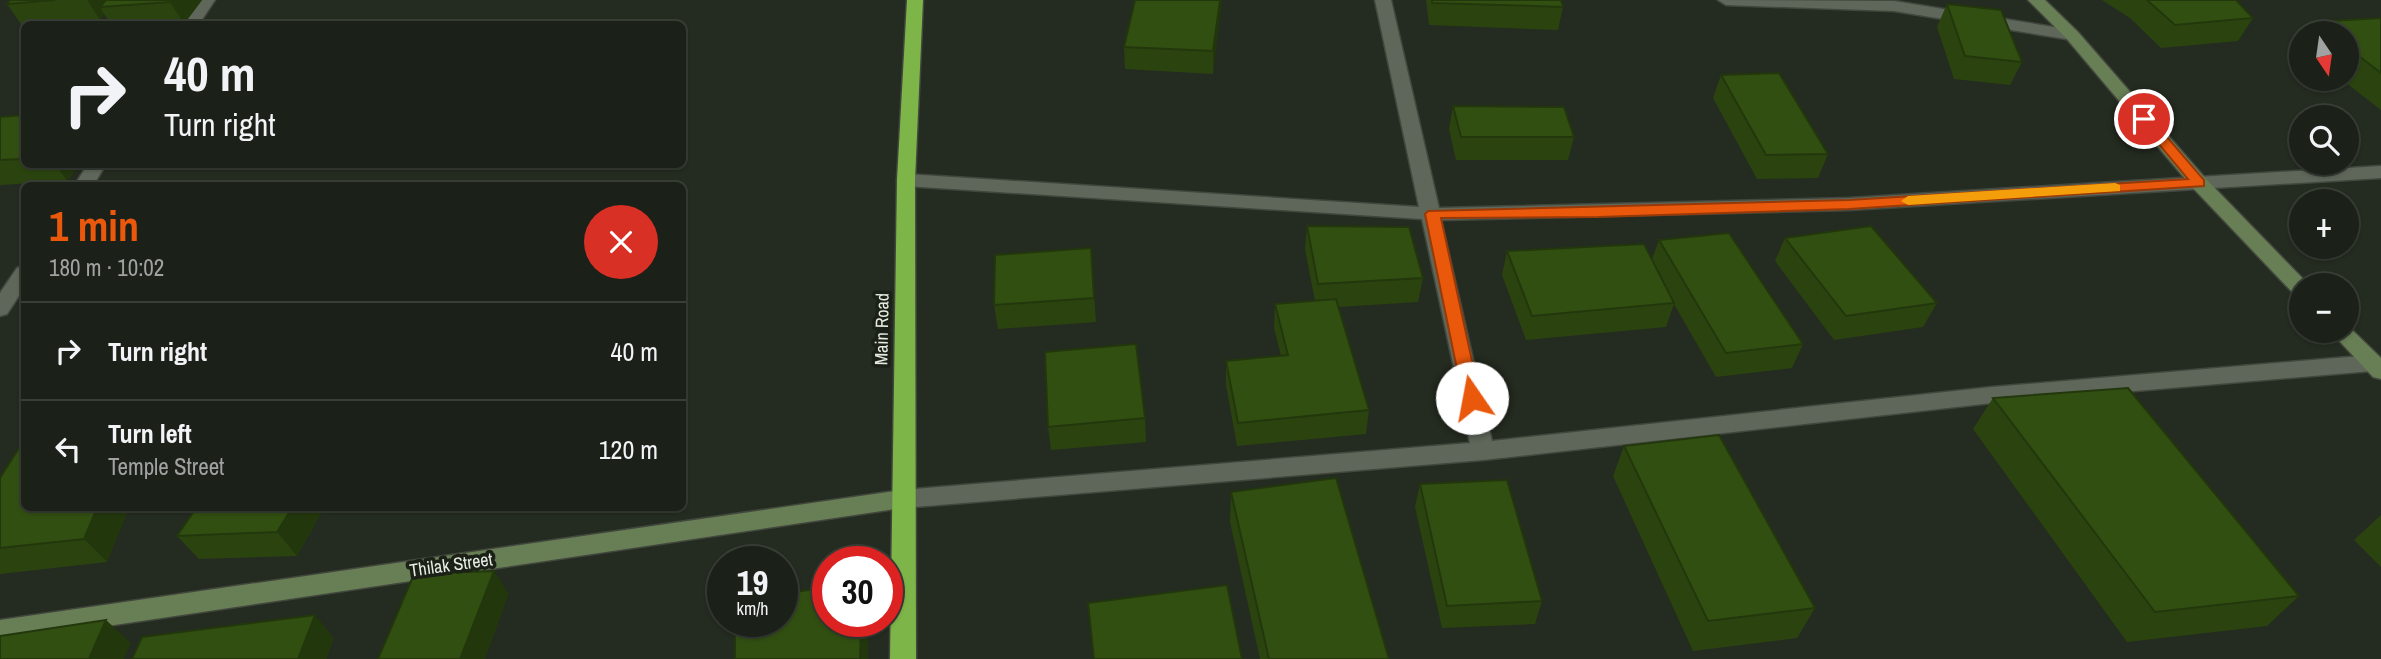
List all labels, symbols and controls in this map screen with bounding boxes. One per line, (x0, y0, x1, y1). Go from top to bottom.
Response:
north arrow (2289, 21, 2359, 91)
map controls (2289, 21, 2359, 343)
text: 40 m (164, 40, 256, 106)
icon: right (49, 49, 140, 140)
pin (2114, 89, 2174, 149)
icon: arrive (2125, 100, 2163, 138)
text: Turn right (164, 103, 276, 146)
button: search (2289, 105, 2359, 175)
button: + (2289, 189, 2359, 259)
text: 1 min (49, 198, 139, 254)
button: close (584, 205, 658, 279)
text: 180 m · 10:02 (49, 252, 164, 283)
button: − (2289, 273, 2359, 343)
street label: Main Road (868, 293, 895, 365)
icon: right (49, 332, 87, 370)
text: Turn right (108, 334, 207, 369)
text: 40 m (611, 334, 658, 369)
position arrow (1435, 361, 1509, 435)
text: Turn left (108, 416, 192, 451)
icon: left (49, 430, 87, 468)
text: 120 m (599, 432, 658, 467)
text: Temple Street (108, 451, 224, 482)
street label: Thilak Street (408, 546, 494, 583)
speed limit sign: 30 (812, 546, 903, 637)
text: 19 (737, 559, 768, 606)
text: km/h (737, 596, 769, 621)

